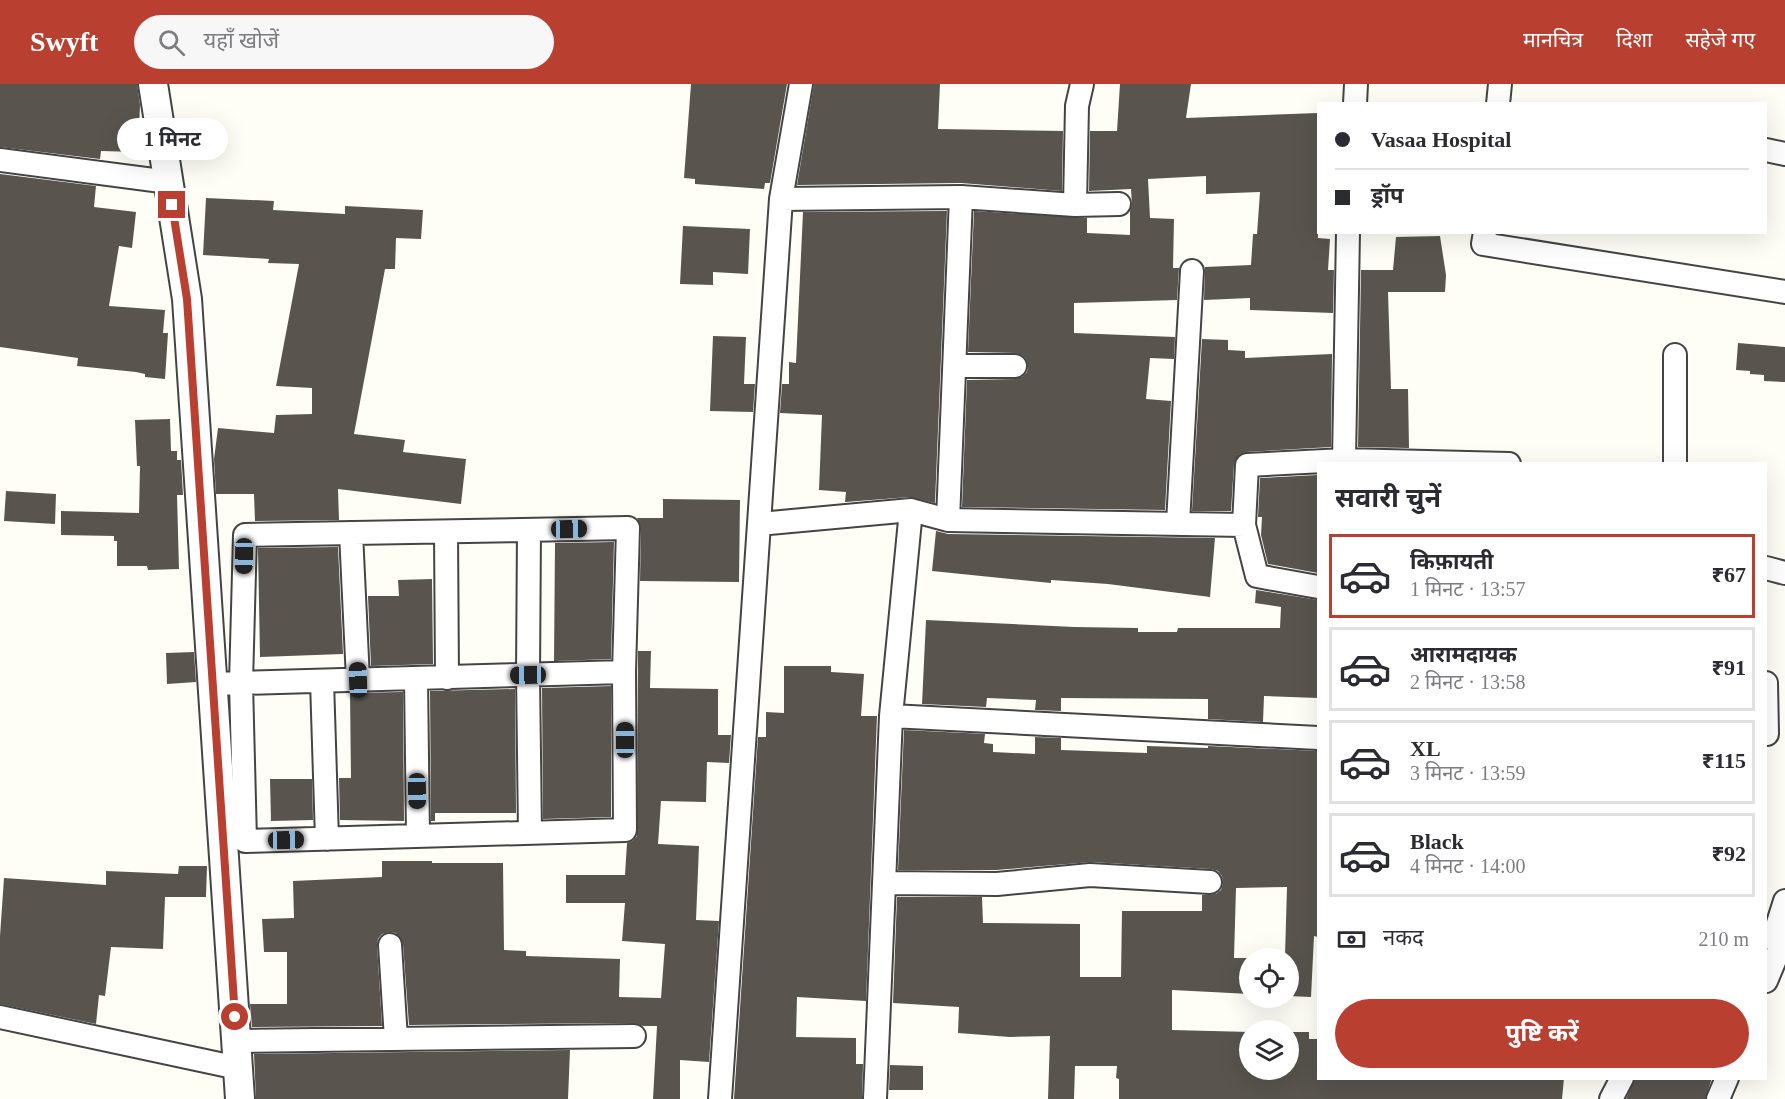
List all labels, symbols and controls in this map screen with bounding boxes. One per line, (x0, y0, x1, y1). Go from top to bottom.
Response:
search box (134, 15, 554, 69)
text: Swyft (30, 26, 98, 57)
icon: search (155, 26, 188, 59)
text: यहाँ खोजें (203, 28, 279, 53)
text: मानचित्र (1523, 28, 1583, 52)
text: दिशा (1616, 28, 1652, 52)
text: सहेजे गए (1685, 28, 1755, 52)
callout: 1 मिनट (116, 118, 228, 160)
text: Vasaa Hospital (1371, 127, 1511, 152)
text: 1 मिनट (144, 128, 201, 150)
text: ड्रॉप (1371, 183, 1404, 208)
route end (158, 191, 185, 218)
text: सवारी चुनें (1335, 483, 1441, 513)
car (551, 520, 587, 538)
car (235, 538, 253, 574)
icon: car (1338, 549, 1392, 603)
text: किफ़ायती (1410, 549, 1494, 574)
text: ₹67 (1711, 562, 1746, 587)
text: 1 मिनट · 13:57 (1410, 578, 1526, 600)
icon: car (1338, 642, 1392, 696)
text: आरामदायक (1410, 642, 1517, 667)
text: ₹91 (1711, 655, 1746, 680)
car (348, 662, 368, 698)
car (510, 666, 546, 684)
text: 2 मिनट · 13:58 (1410, 671, 1526, 693)
car (616, 722, 634, 758)
icon: car (1338, 735, 1392, 789)
text: XL (1410, 736, 1441, 761)
text: ₹115 (1702, 748, 1746, 773)
text: 3 मिनट · 13:59 (1410, 762, 1526, 784)
car (408, 773, 426, 809)
icon: car (1338, 828, 1392, 882)
text: Black (1410, 829, 1464, 854)
car (268, 831, 304, 849)
text: ₹92 (1711, 841, 1746, 866)
text: 4 मिनट · 14:00 (1410, 855, 1526, 877)
icon: cash (1335, 923, 1368, 956)
text: नकद (1383, 925, 1424, 950)
text: 210 m (1698, 928, 1749, 950)
map controls (1239, 948, 1299, 1080)
button: locate (1239, 948, 1299, 1008)
button: पुष्टि करें (1335, 999, 1749, 1068)
route start (221, 1003, 248, 1030)
button: layers (1239, 1020, 1299, 1080)

